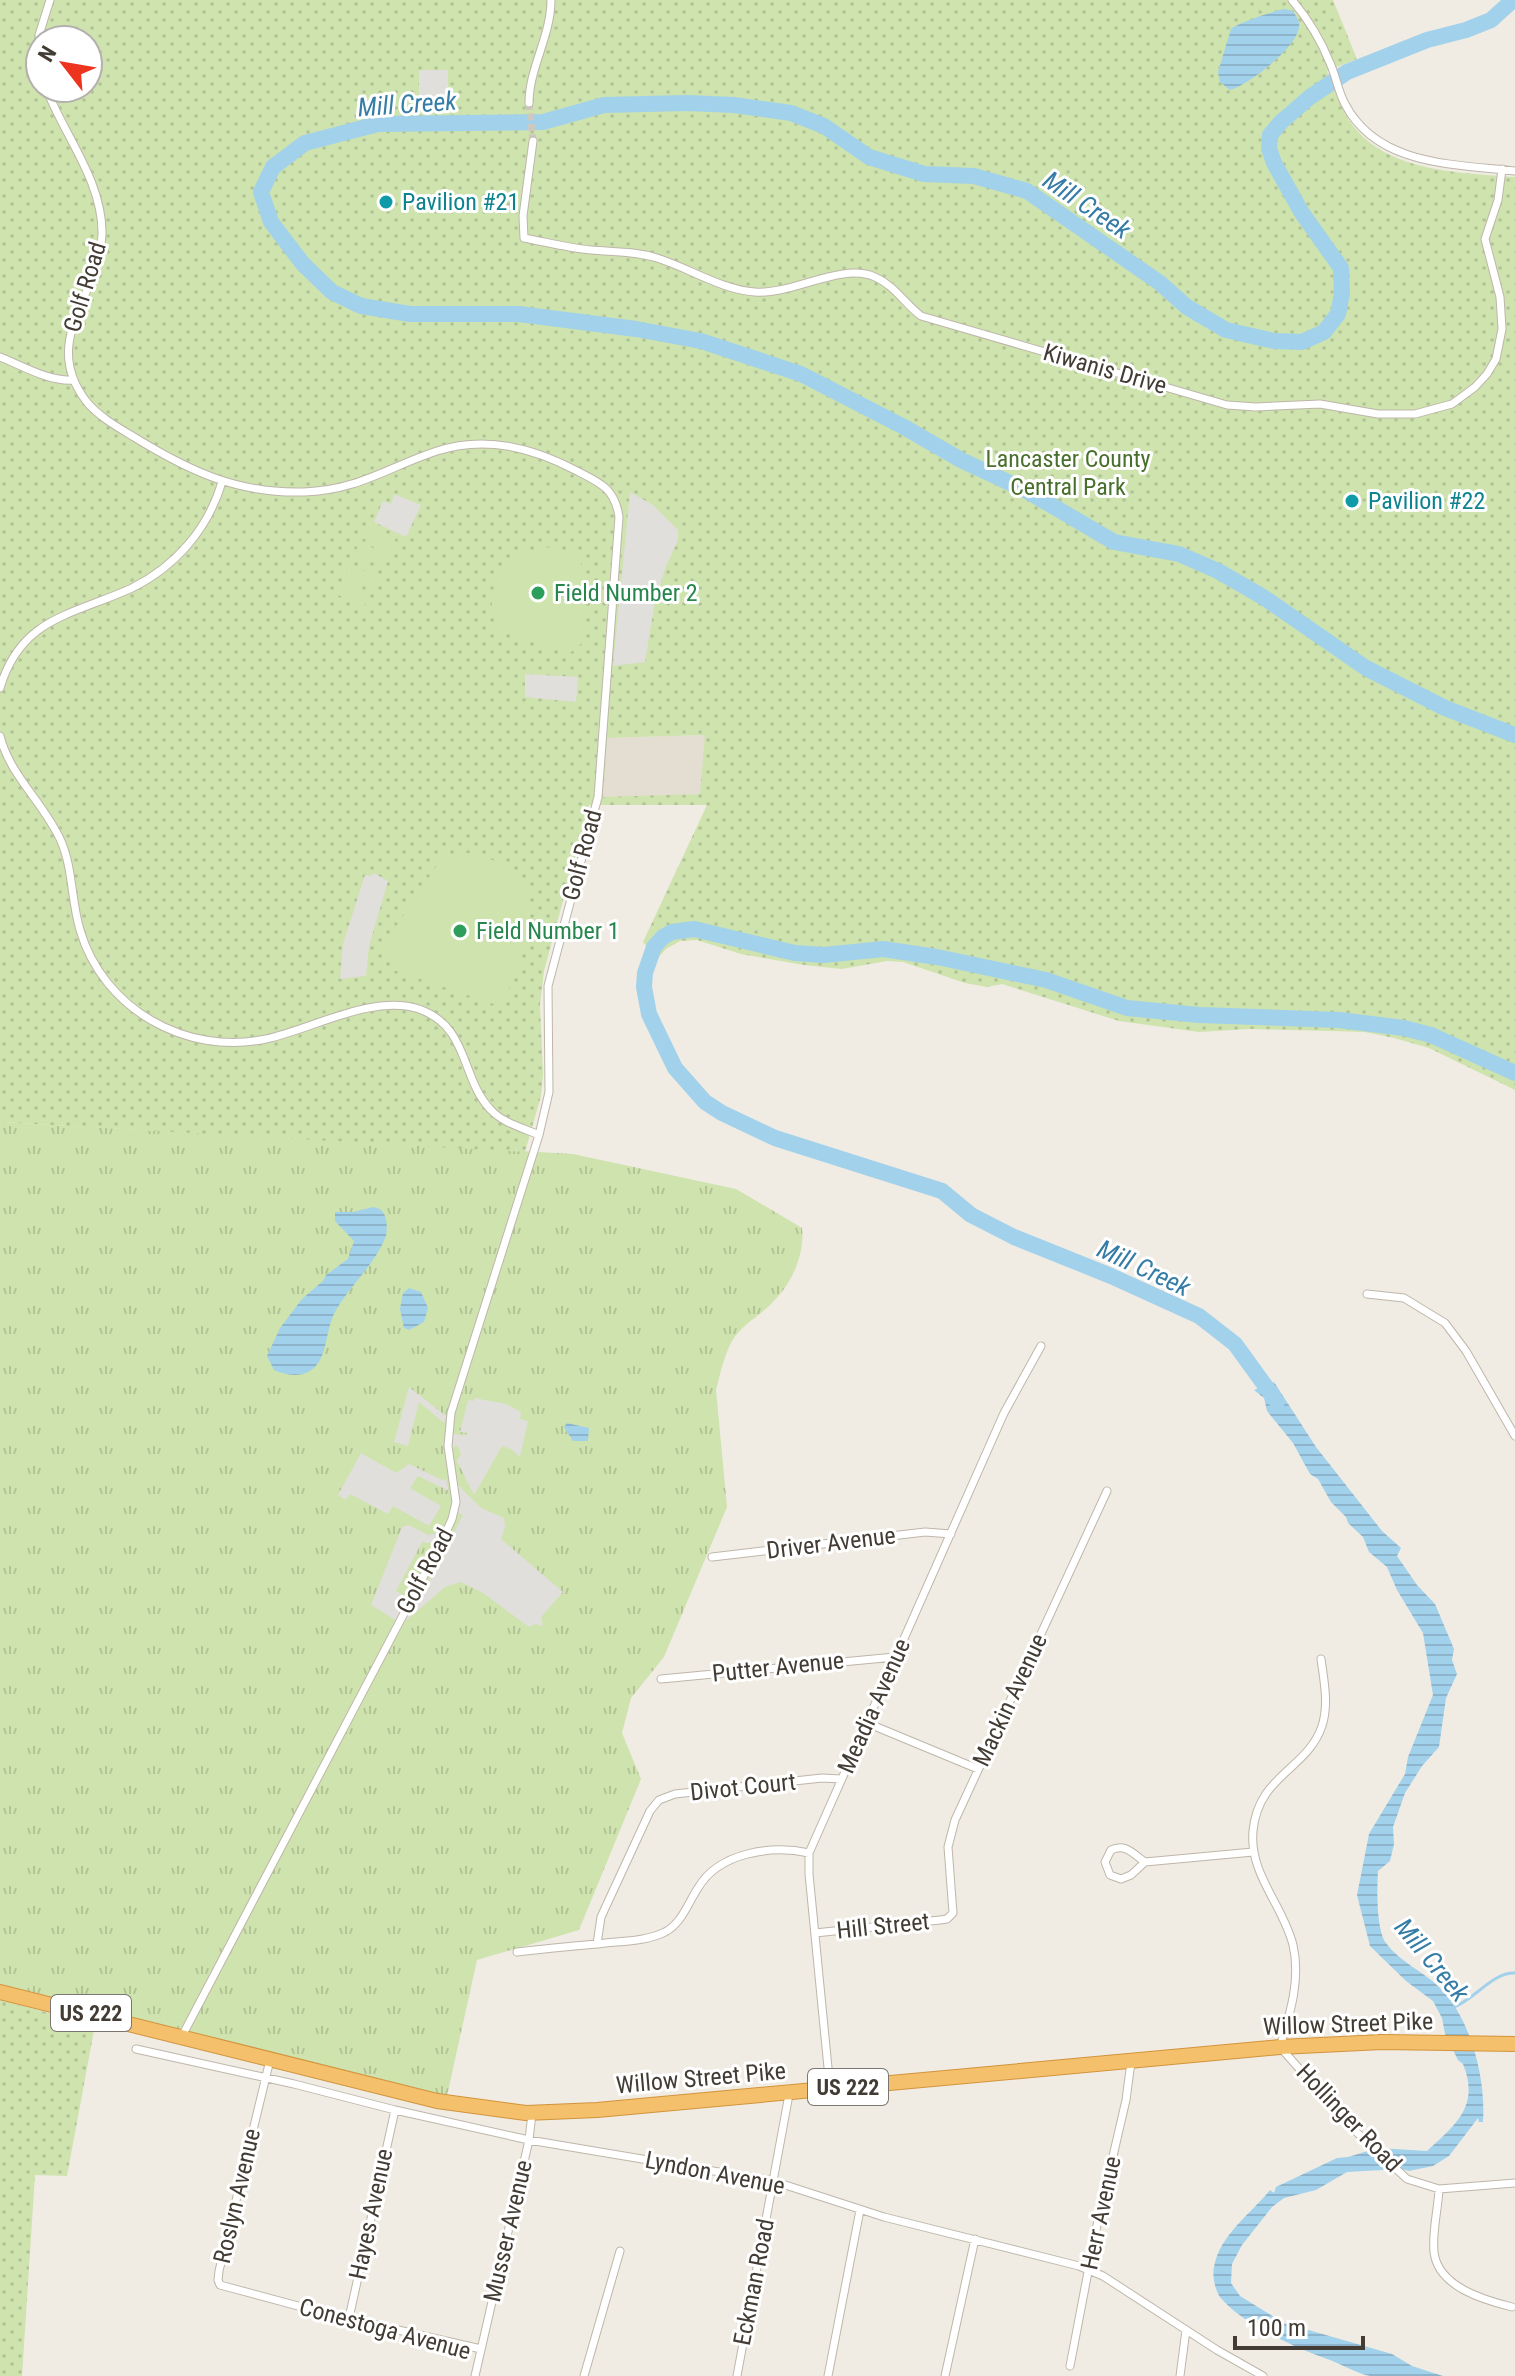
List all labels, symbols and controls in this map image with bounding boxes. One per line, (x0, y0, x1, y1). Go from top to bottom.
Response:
north arrow (24, 24, 104, 104)
text: N (33, 42, 61, 66)
water label: Mill Creek (357, 86, 458, 122)
water label: Mill Creek (1038, 165, 1137, 245)
place label: Pavilion #21 (402, 188, 519, 216)
marker: Pavilion #21 (377, 193, 395, 211)
street label: Golf Road (58, 238, 112, 336)
street label: Kiwanis Drive (1040, 338, 1170, 400)
park label: Lancaster County Central Park (985, 445, 1151, 501)
place label: Pavilion #22 (1368, 487, 1485, 515)
marker: Pavilion #22 (1343, 492, 1361, 510)
place label: Field Number 2 (554, 579, 698, 607)
marker: Field Number 2 (529, 584, 547, 602)
street label: Golf Road (556, 806, 608, 904)
place label: Field Number 1 (476, 917, 620, 945)
marker: Field Number 1 (451, 922, 469, 940)
water label: Mill Creek (1093, 1233, 1196, 1303)
street label: Driver Avenue (765, 1521, 897, 1565)
street label: Golf Road (391, 1523, 459, 1619)
street label: Mackin Avenue (967, 1629, 1053, 1771)
street label: Meadia Avenue (832, 1634, 916, 1778)
street label: Putter Avenue (711, 1646, 845, 1688)
street label: Divot Court (689, 1768, 797, 1806)
street label: Hill Street (835, 1907, 931, 1945)
water label: Mill Creek (1389, 1912, 1476, 2008)
road number: US 222 (51, 1995, 131, 2031)
street label: Willow Street Pike (1262, 2007, 1434, 2041)
street label: Willow Street Pike (615, 2057, 787, 2099)
street label: Hollinger Road (1291, 2058, 1407, 2178)
road number: US 222 (808, 2069, 888, 2105)
street label: Roslyn Avenue (208, 2126, 266, 2266)
street label: Hayes Avenue (343, 2146, 399, 2282)
street label: Lyndon Avenue (643, 2146, 787, 2200)
street label: Herr Avenue (1075, 2154, 1127, 2272)
street label: Musser Avenue (478, 2157, 538, 2305)
street label: Eckman Road (728, 2216, 780, 2348)
street label: Conestoga Avenue (296, 2293, 474, 2365)
scale bar (1235, 2300, 1363, 2350)
text: 100 m (1247, 2314, 1306, 2342)

